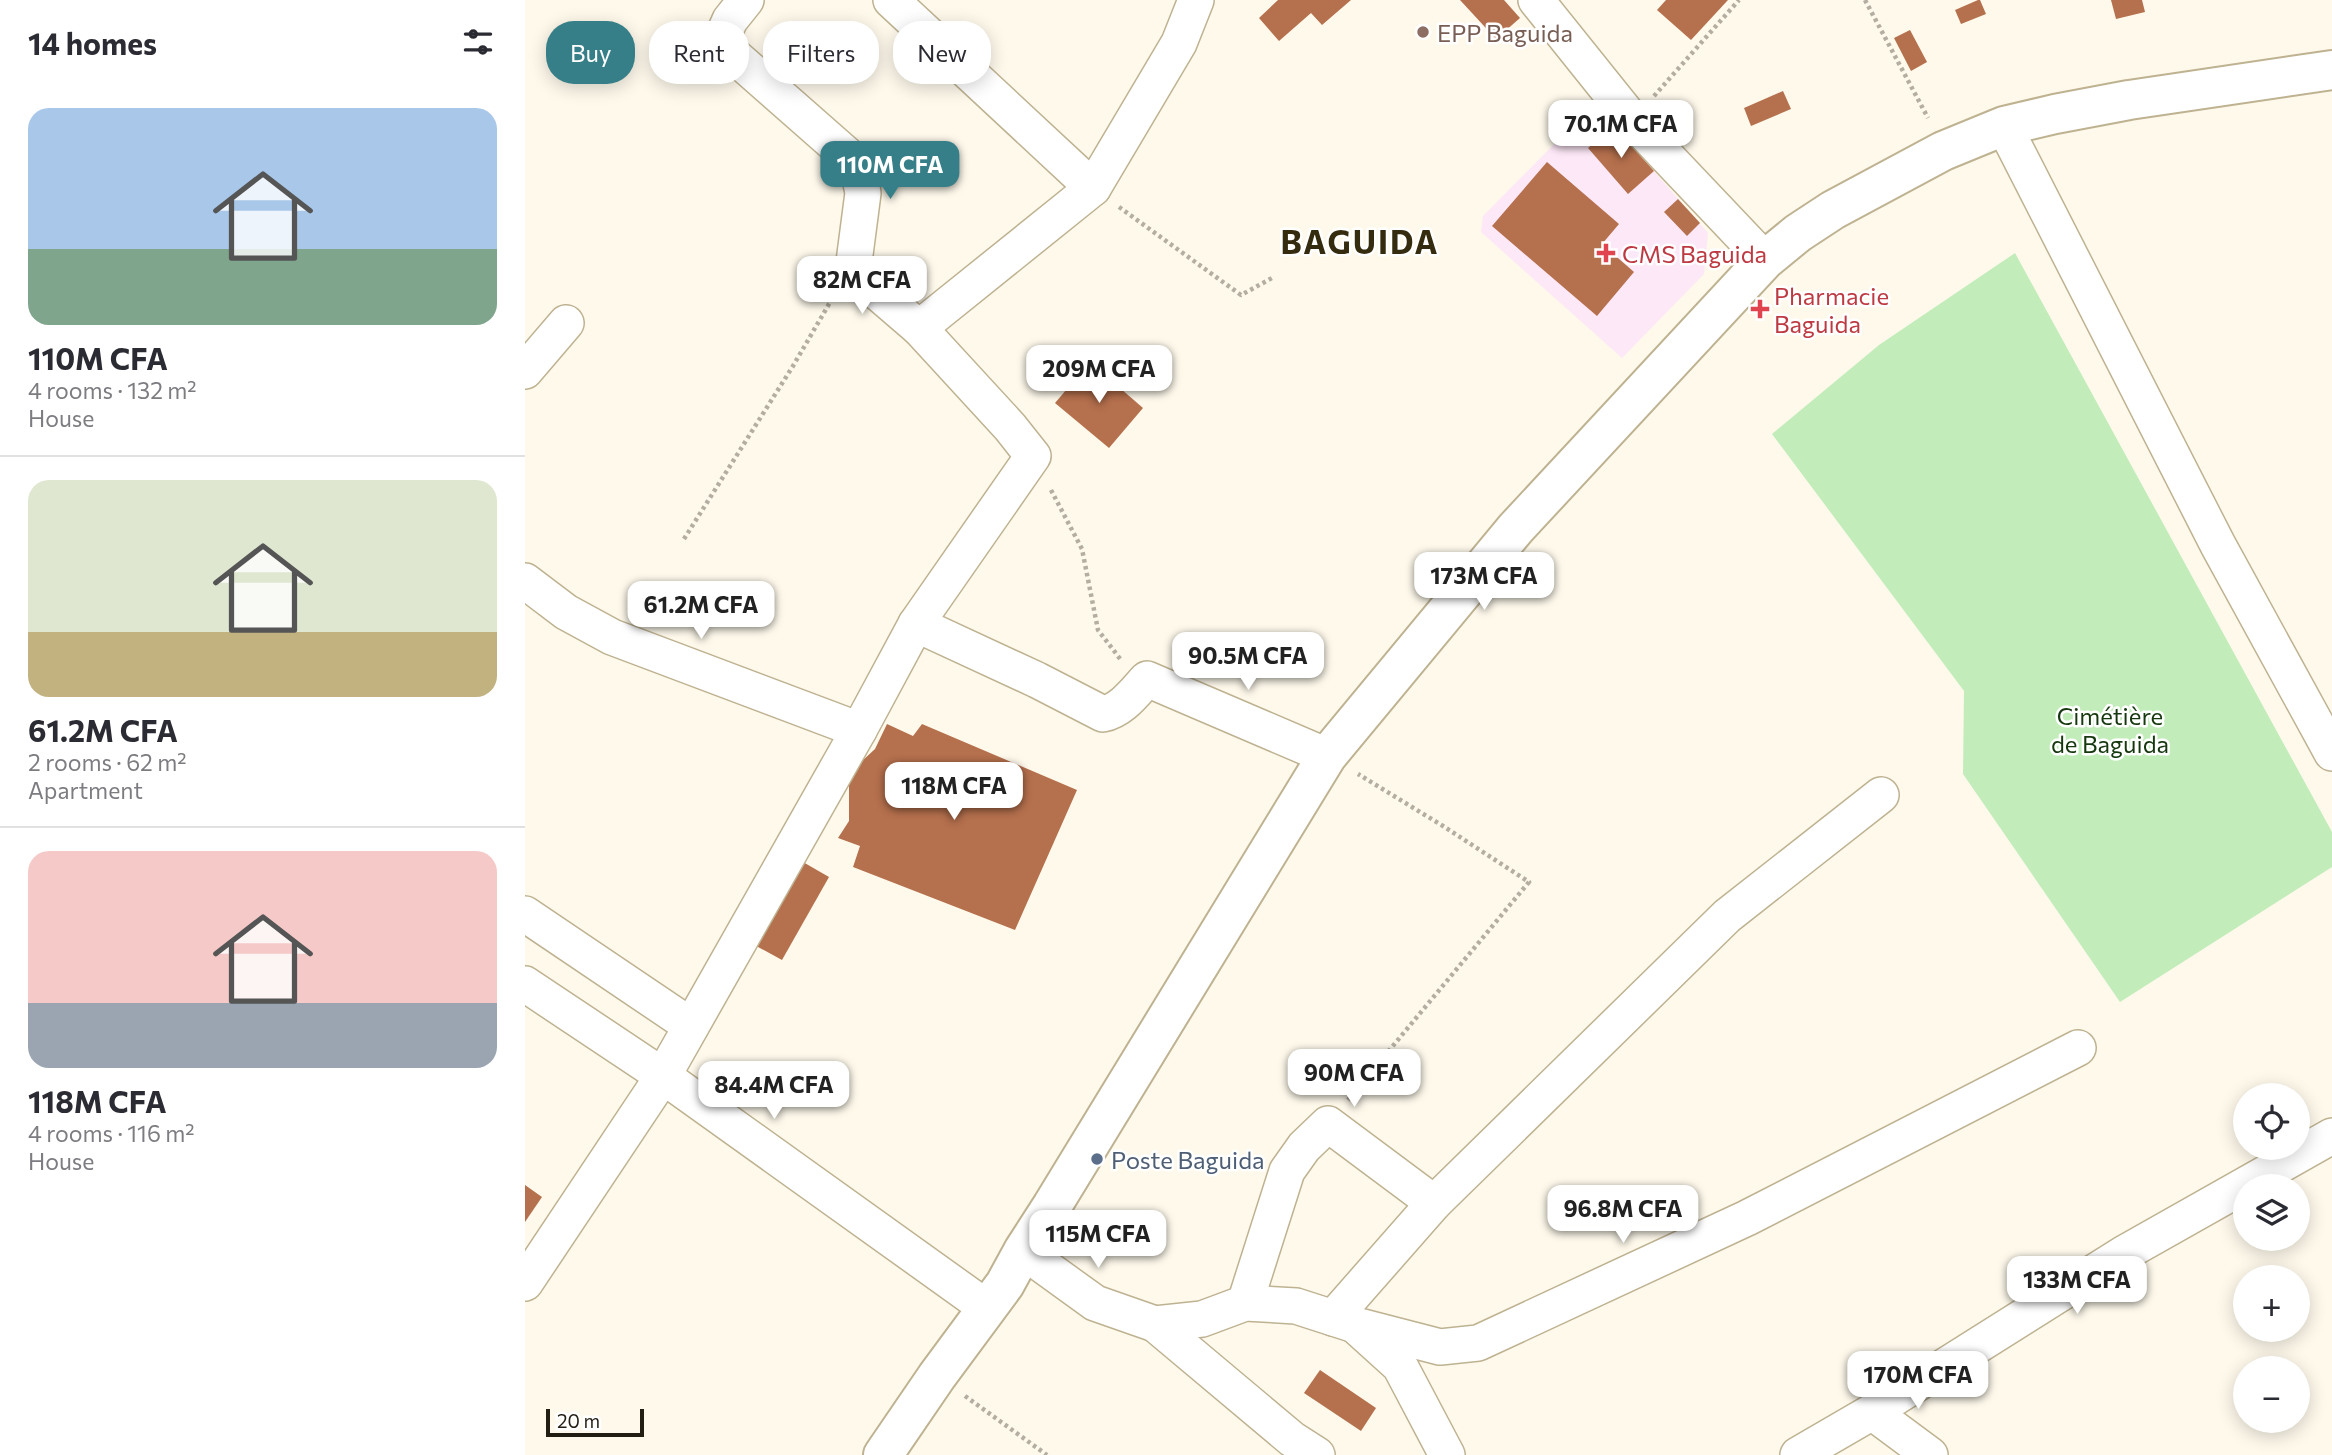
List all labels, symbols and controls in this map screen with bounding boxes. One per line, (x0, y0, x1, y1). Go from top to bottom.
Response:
place label: EPP Baguida (1437, 18, 1573, 47)
chip: Buy (546, 21, 635, 84)
chip: Rent (649, 21, 749, 84)
chip: Filters (763, 21, 879, 84)
chip: New (893, 21, 991, 84)
icon: filters (459, 23, 497, 61)
text: 14 homes (28, 24, 157, 61)
marker: EPP Baguida (1415, 24, 1431, 40)
pin: 70.1M CFA (1541, 100, 1701, 160)
text: 70.1M CFA (1564, 109, 1678, 137)
pin: 110M CFA (818, 142, 962, 201)
text: 110M CFA (836, 150, 944, 178)
icon: home (200, 153, 326, 279)
district label: BAGUIDA (1280, 221, 1440, 261)
place label: CMS Baguida (1622, 239, 1767, 268)
marker: CMS Baguida (1596, 243, 1616, 263)
pin: 82M CFA (797, 256, 927, 316)
text: 82M CFA (813, 265, 911, 293)
place label: Pharmacie Baguida (1774, 281, 1889, 338)
marker: Pharmacie Baguida (1752, 301, 1768, 317)
text: 110M CFA (28, 339, 168, 376)
pin: 209M CFA (1027, 346, 1171, 405)
text: 209M CFA (1042, 354, 1156, 382)
text: 4 rooms · 132 m² (28, 376, 197, 404)
text: House (28, 404, 94, 432)
icon: home (200, 525, 326, 651)
pin: 173M CFA (1412, 552, 1556, 612)
text: 173M CFA (1430, 561, 1538, 589)
pin: 61.2M CFA (621, 582, 781, 641)
text: 61.2M CFA (644, 590, 758, 618)
pin: 90.5M CFA (1168, 632, 1328, 692)
text: 90.5M CFA (1188, 641, 1308, 669)
park label: Cimétière de Baguida (2051, 701, 2169, 758)
text: 61.2M CFA (28, 711, 178, 748)
text: 2 rooms · 62 m² (28, 748, 187, 776)
pin: 118M CFA (882, 762, 1026, 822)
text: 118M CFA (901, 771, 1007, 799)
text: Apartment (28, 776, 143, 804)
icon: home (200, 896, 326, 1022)
pin: 90M CFA (1289, 1050, 1419, 1109)
text: 90M CFA (1304, 1058, 1404, 1086)
pin: 84.4M CFA (694, 1062, 854, 1121)
text: 84.4M CFA (714, 1070, 834, 1098)
text: 118M CFA (28, 1082, 167, 1119)
map controls (2233, 1083, 2310, 1433)
button: locate (2233, 1083, 2310, 1160)
text: 4 rooms · 116 m² (28, 1119, 195, 1147)
place label: Poste Baguida (1111, 1145, 1265, 1174)
text: House (28, 1147, 94, 1175)
marker: Poste Baguida (1089, 1151, 1105, 1167)
button: layers (2233, 1174, 2310, 1251)
pin: 96.8M CFA (1543, 1186, 1703, 1245)
text: 96.8M CFA (1563, 1194, 1683, 1222)
pin: 115M CFA (1026, 1210, 1170, 1270)
text: 115M CFA (1045, 1219, 1151, 1247)
pin: 133M CFA (2005, 1256, 2149, 1316)
text: 133M CFA (2023, 1265, 2131, 1293)
button: + (2233, 1265, 2310, 1342)
pin: 170M CFA (1846, 1352, 1990, 1411)
button: − (2233, 1356, 2310, 1433)
text: 170M CFA (1863, 1360, 1973, 1388)
scale bar (546, 1406, 644, 1438)
text: 20 m (557, 1409, 600, 1432)

